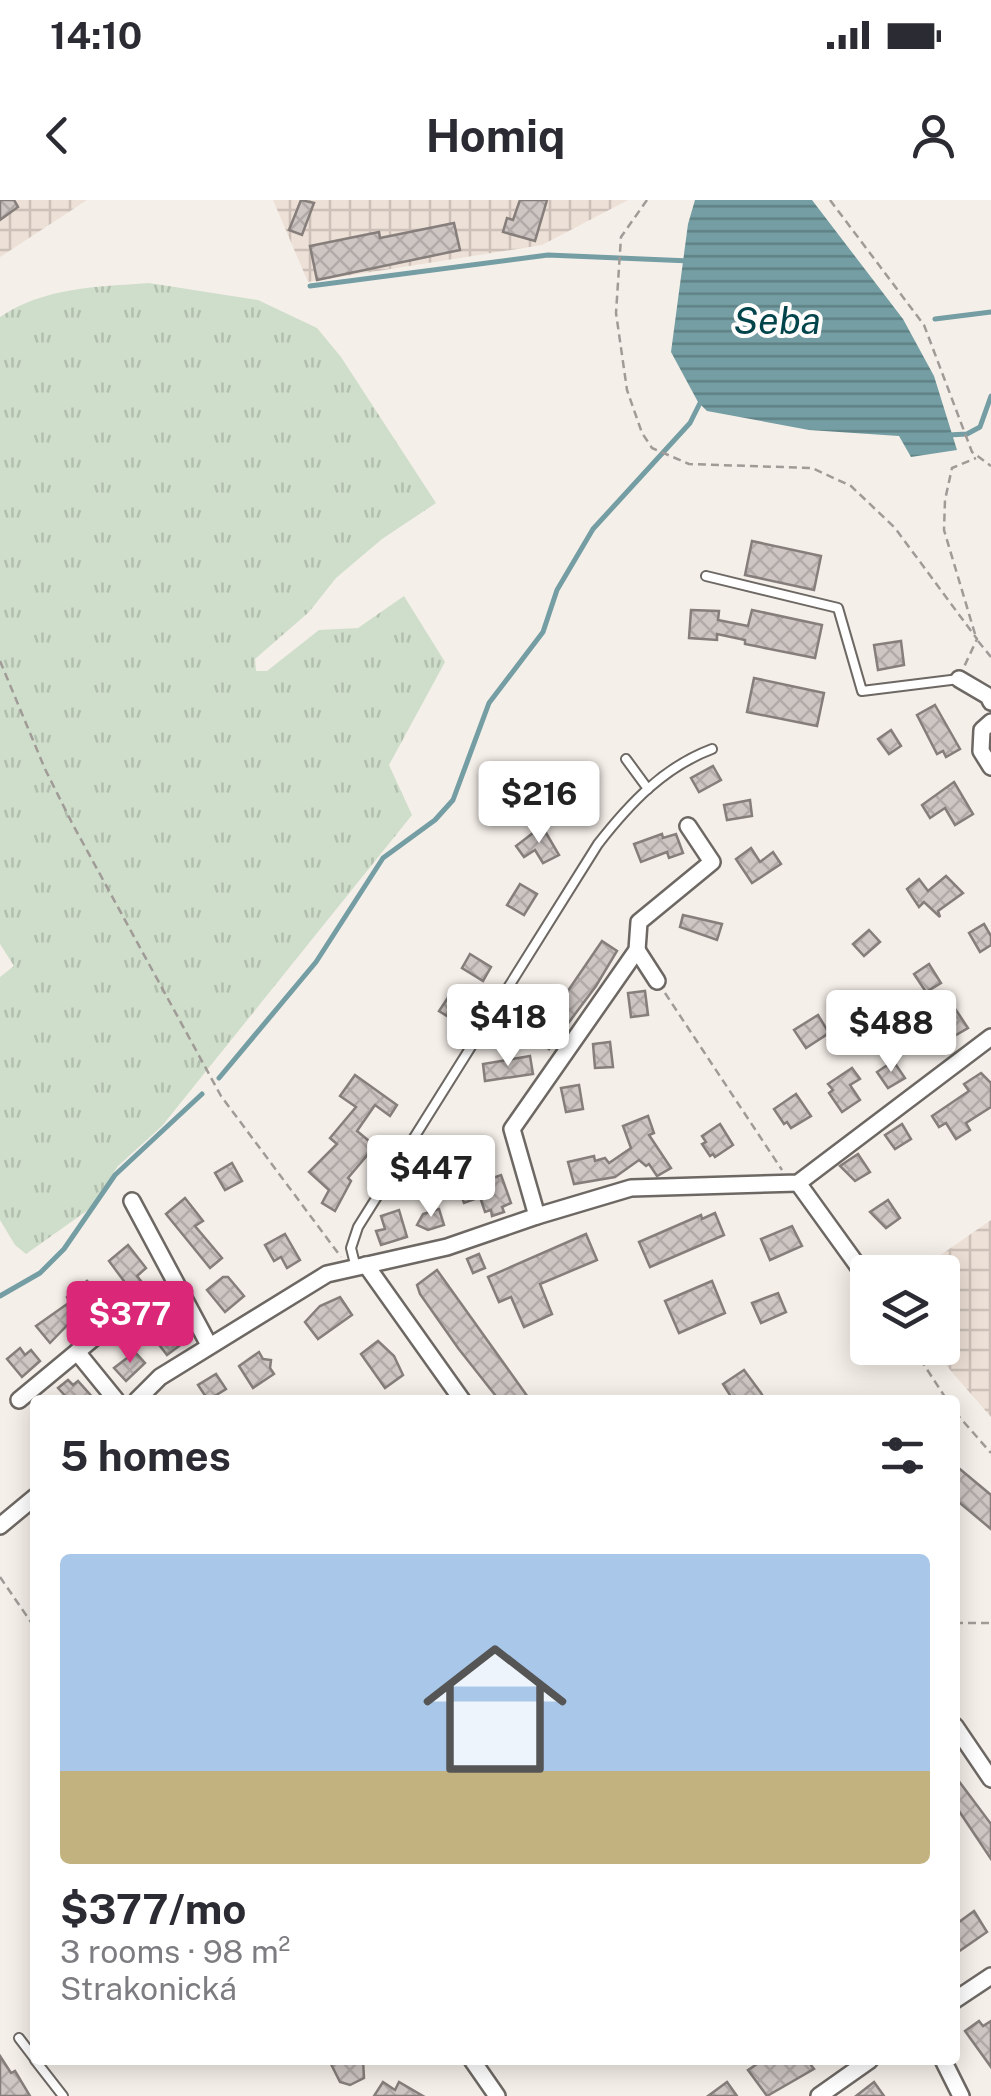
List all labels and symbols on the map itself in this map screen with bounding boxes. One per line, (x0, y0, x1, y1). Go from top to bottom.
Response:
water label: Seba (733, 298, 821, 343)
pin: $216 (480, 761, 598, 846)
pin: $418 (449, 984, 567, 1069)
pin: $488 (832, 990, 950, 1075)
pin: $447 (372, 1135, 490, 1220)
pin: $377 (71, 1281, 189, 1366)

